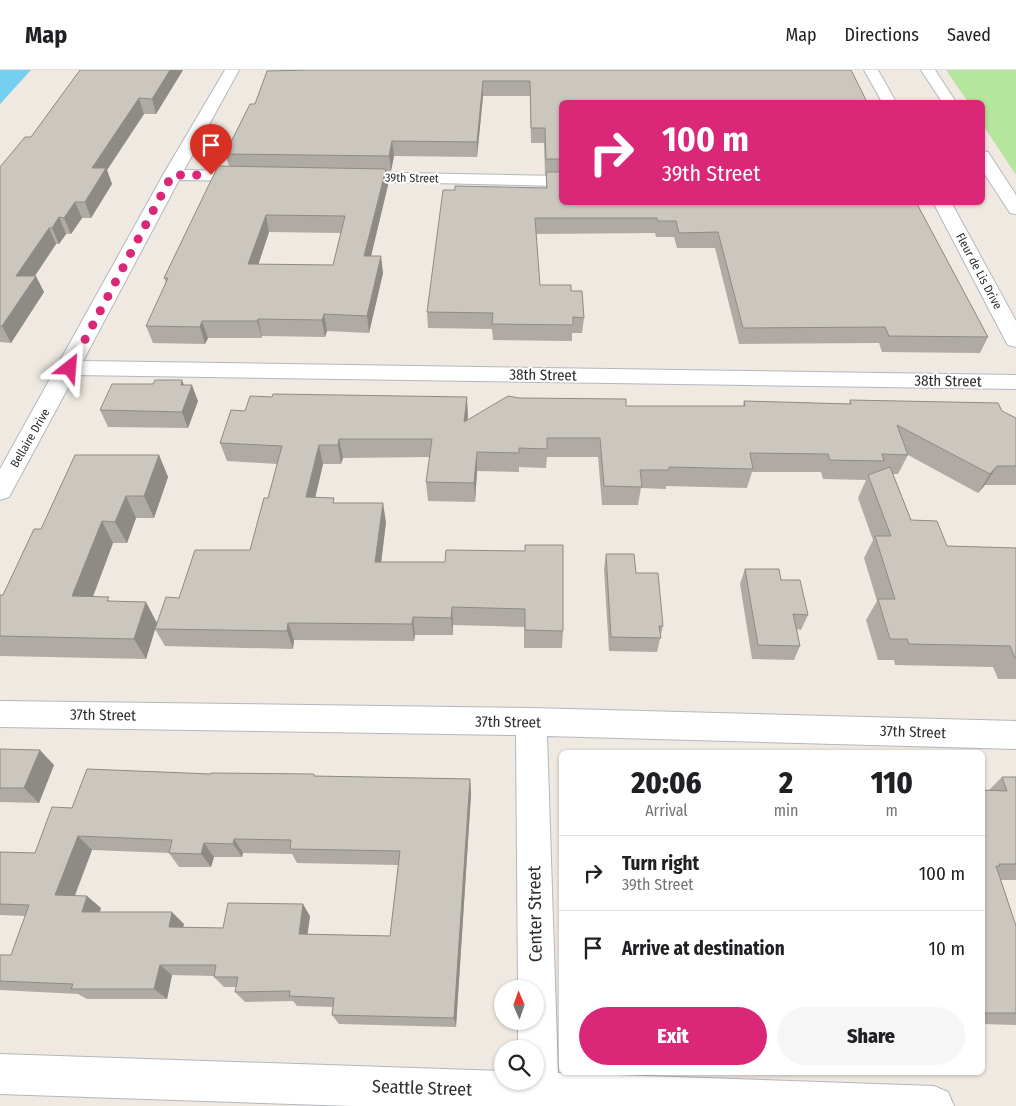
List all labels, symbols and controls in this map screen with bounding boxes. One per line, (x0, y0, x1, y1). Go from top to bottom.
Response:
text: Map (25, 21, 67, 49)
text: Map (785, 24, 817, 46)
text: Directions (845, 24, 919, 46)
text: Saved (947, 24, 991, 46)
text: 100 m (662, 118, 749, 160)
icon: right (579, 120, 644, 185)
pin (190, 124, 232, 175)
icon: arrive (197, 131, 225, 159)
text: 39th Street (662, 160, 760, 187)
street label: 39th Street (385, 171, 439, 185)
street label: Fleur de Lis Drive (953, 230, 1005, 312)
position arrow (43, 341, 95, 393)
street label: 38th Street (509, 365, 577, 385)
street label: 38th Street (914, 371, 982, 391)
street label: Bellaire Drive (8, 406, 53, 470)
street label: 37th Street (70, 705, 136, 725)
street label: 37th Street (475, 712, 541, 732)
street label: 37th Street (880, 722, 946, 742)
text: 20:06 (631, 765, 701, 801)
text: 2 (779, 765, 793, 801)
text: 110 (871, 765, 913, 801)
text: Arrival (645, 801, 688, 820)
text: min (774, 801, 798, 820)
text: m (886, 801, 898, 820)
text: Turn right (622, 852, 699, 875)
icon: right (579, 859, 607, 887)
text: 100 m (919, 862, 965, 885)
street label: Center Street (523, 865, 547, 962)
text: 39th Street (622, 875, 694, 894)
icon: arrive (579, 934, 607, 962)
text: Arrive at destination (622, 937, 785, 960)
text: 10 m (929, 937, 965, 960)
north arrow (494, 980, 544, 1030)
map controls (494, 980, 544, 1090)
button: Exit (579, 1007, 767, 1065)
button: Share (777, 1007, 965, 1065)
button: search (494, 1040, 544, 1090)
street label: Seattle Street (372, 1075, 473, 1101)

